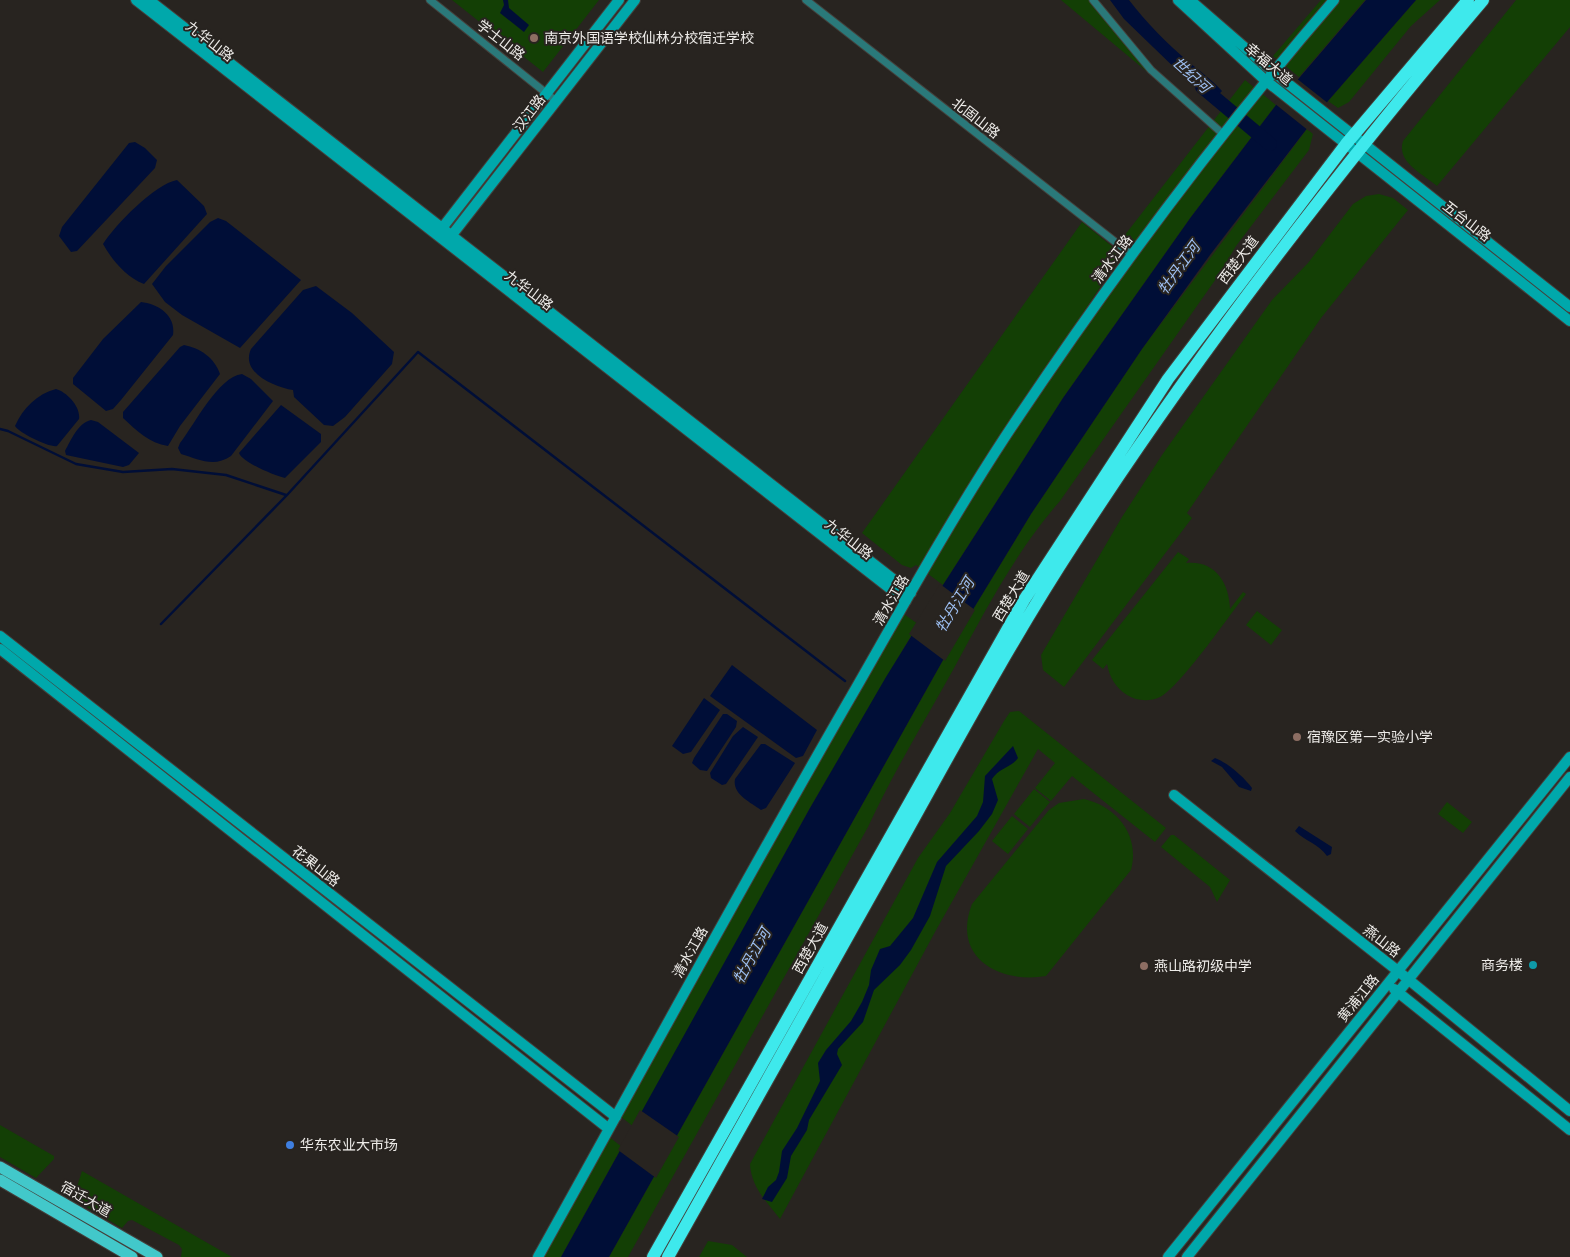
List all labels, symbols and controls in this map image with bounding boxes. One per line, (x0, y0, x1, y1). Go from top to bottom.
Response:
street label: 学士山路 (473, 16, 528, 64)
street label: 九华山路 (182, 17, 237, 65)
place label: 南京外国语学校仙林分校宿迁学校 (544, 30, 754, 47)
marker: 南京外国语学校仙林分校宿迁学校 (528, 32, 540, 44)
street label: 幸福大道 (1242, 40, 1296, 89)
water label: 世纪河 (1168, 53, 1216, 99)
street label: 汉江路 (510, 92, 549, 135)
street label: 北固山路 (948, 94, 1003, 142)
street label: 五台山路 (1439, 197, 1494, 245)
street label: 清水江路 (1089, 232, 1136, 287)
street label: 西楚大道 (1215, 233, 1262, 288)
water label: 牡丹江河 (1154, 236, 1206, 298)
street label: 九华山路 (501, 267, 556, 314)
street label: 九华山路 (821, 515, 876, 563)
street label: 西楚大道 (990, 568, 1033, 625)
street label: 清水江路 (870, 572, 913, 629)
water label: 牡丹江河 (932, 572, 980, 635)
place label: 宿豫区第一实验小学 (1307, 729, 1433, 746)
marker: 宿豫区第一实验小学 (1291, 731, 1303, 743)
street label: 花果山路 (288, 842, 343, 890)
street label: 西楚大道 (789, 920, 831, 977)
street label: 燕山路 (1360, 922, 1403, 961)
water label: 牡丹江河 (730, 923, 776, 987)
street label: 清水江路 (669, 924, 711, 981)
place label: 商务楼 (1481, 957, 1523, 974)
place label: 燕山路初级中学 (1154, 958, 1252, 975)
marker: 商务楼 (1527, 959, 1539, 971)
marker: 燕山路初级中学 (1138, 960, 1150, 972)
street label: 黄浦江路 (1334, 971, 1383, 1025)
place label: 华东农业大市场 (300, 1137, 398, 1154)
marker: 华东农业大市场 (284, 1139, 296, 1151)
street label: 宿迁大道 (57, 1178, 114, 1221)

